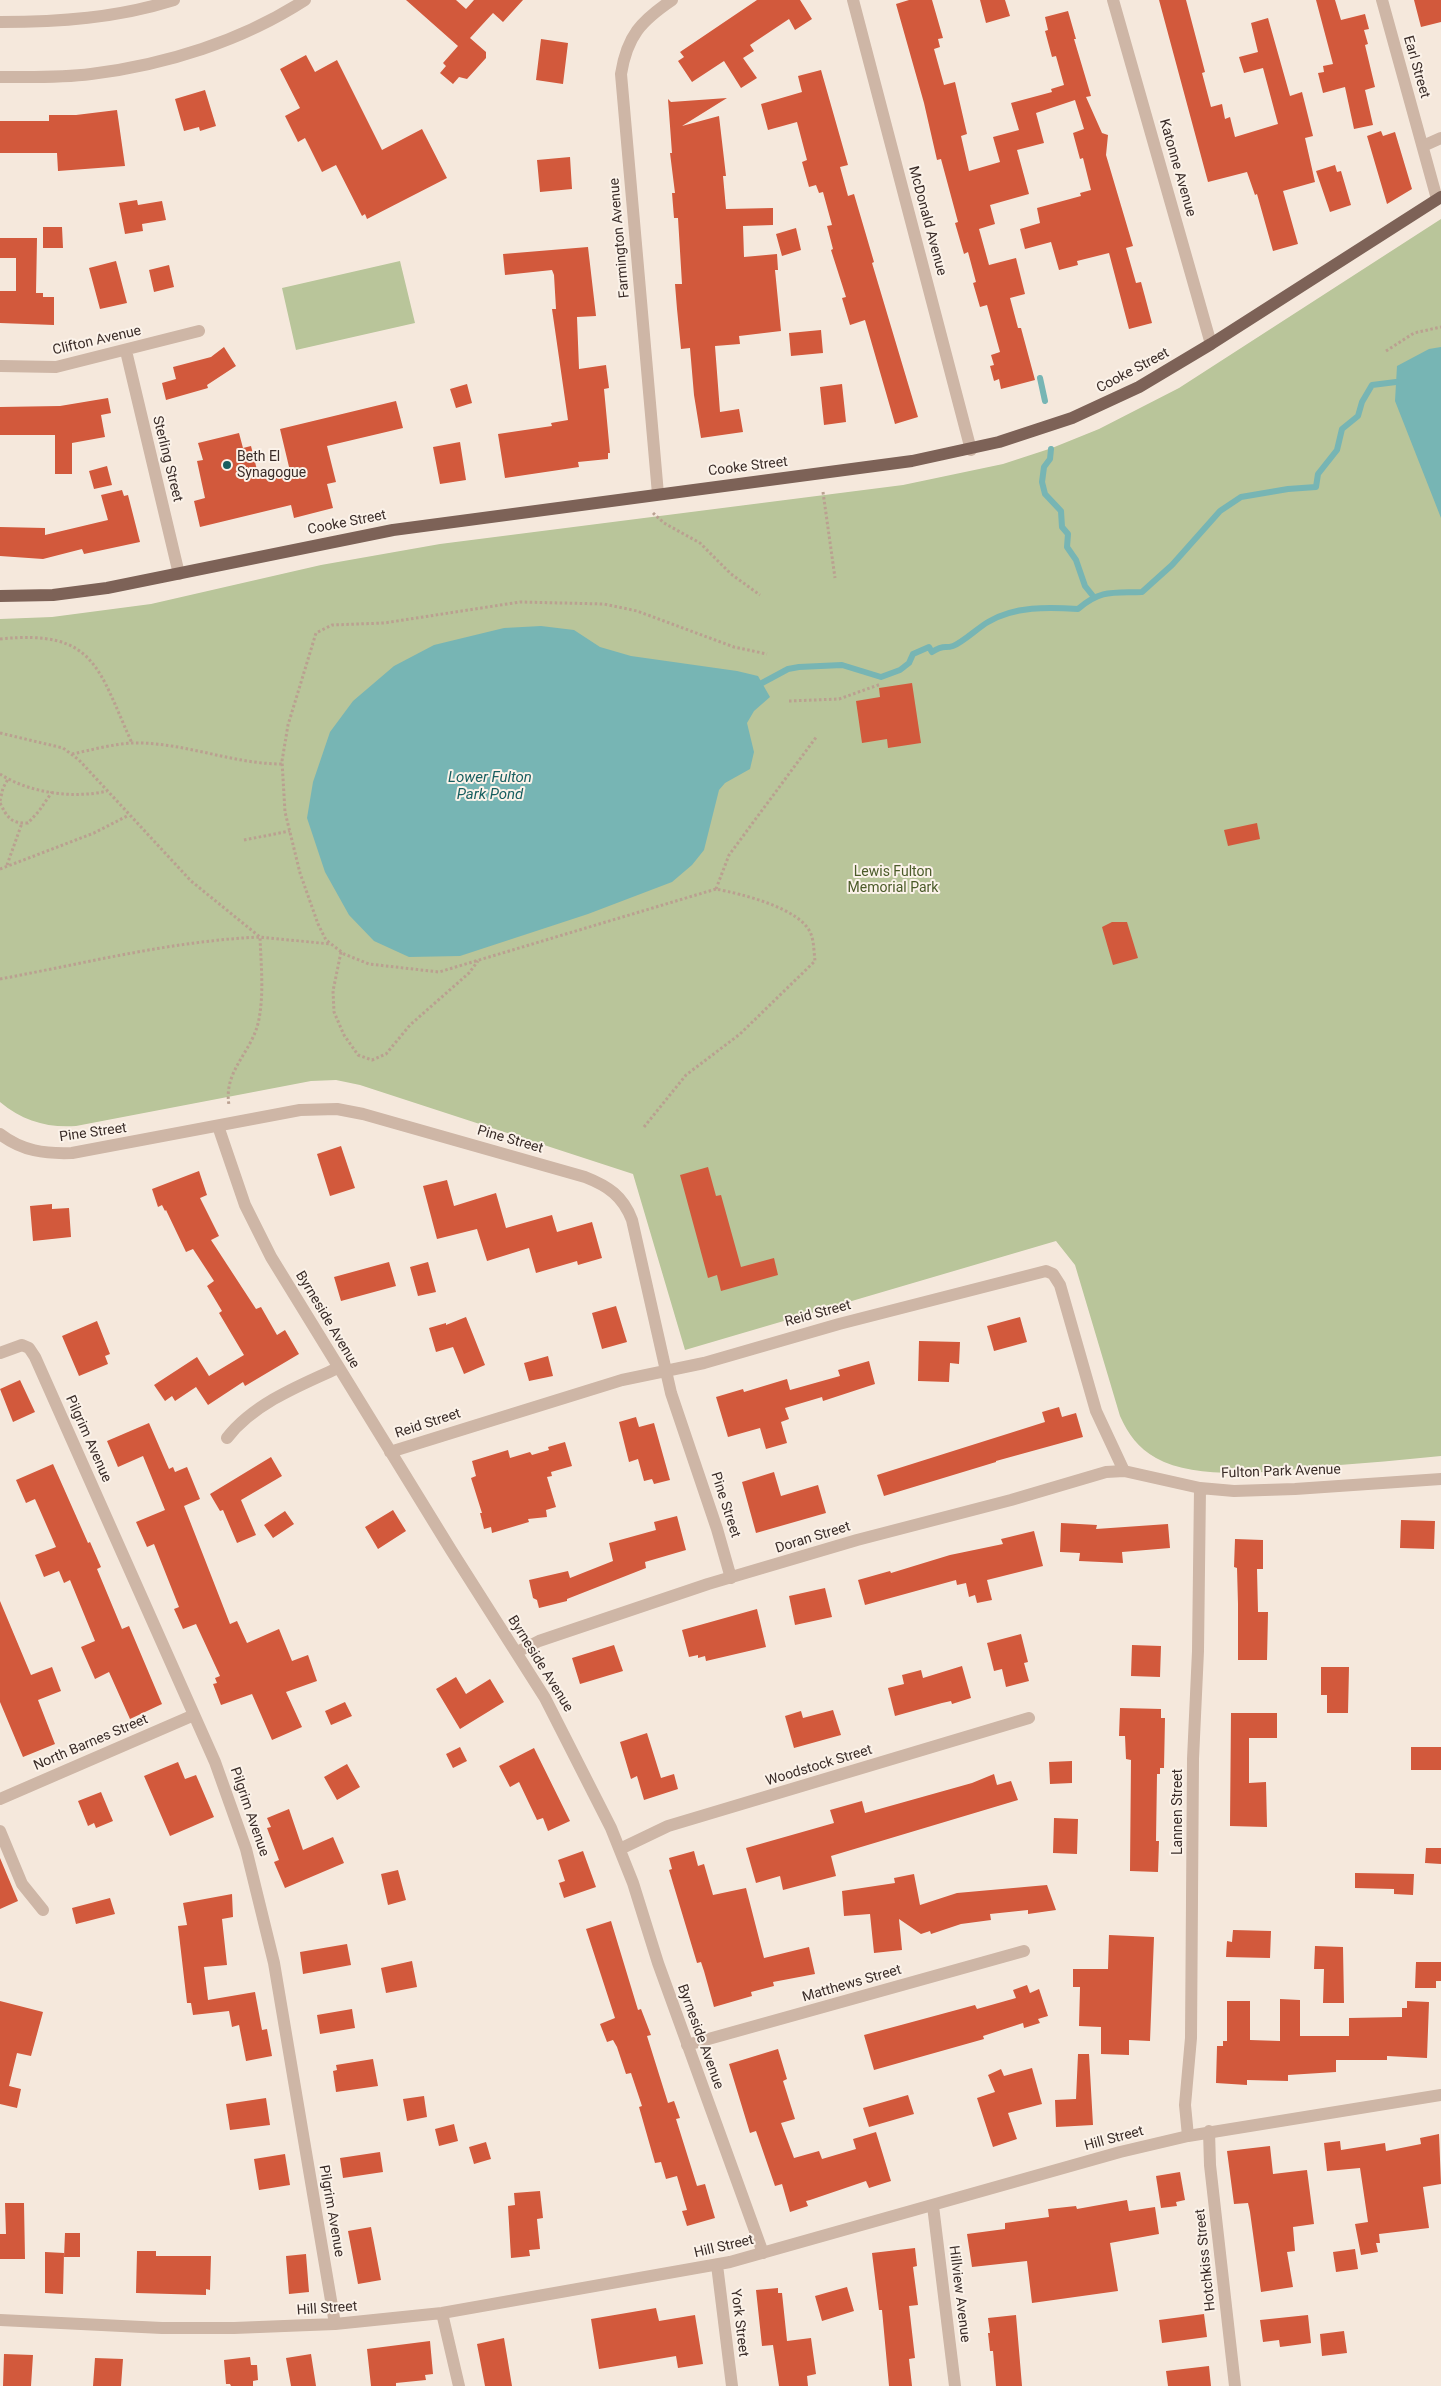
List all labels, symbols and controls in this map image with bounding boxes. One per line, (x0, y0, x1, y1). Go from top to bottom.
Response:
street label: Earl Street (1399, 34, 1433, 100)
street label: Katonne Avenue (1155, 117, 1199, 219)
street label: McDonald Avenue (904, 164, 950, 278)
street label: Farmington Avenue (606, 177, 634, 299)
street label: Clifton Avenue (51, 323, 143, 359)
street label: Cooke Street (1094, 345, 1172, 397)
street label: Sterling Street (148, 414, 186, 504)
place label: Beth El Synagogue (237, 449, 306, 482)
street label: Cooke Street (707, 454, 789, 480)
marker: Beth El Synagogue (221, 459, 233, 471)
street label: Cooke Street (306, 507, 388, 539)
water label: Lower Fulton Park Pond (448, 769, 532, 804)
park label: Lewis Fulton Memorial Park (848, 864, 938, 896)
street label: Pine Street (58, 1120, 128, 1146)
street label: Pine Street (475, 1123, 545, 1157)
street label: Byrneside Avenue (291, 1268, 363, 1372)
street label: Reid Street (783, 1297, 853, 1331)
street label: Pilgrim Avenue (61, 1393, 115, 1485)
street label: Reid Street (393, 1406, 463, 1442)
street label: Fulton Park Avenue (1221, 1462, 1341, 1482)
street label: Pine Street (707, 1470, 743, 1540)
street label: Doran Street (774, 1519, 852, 1557)
street label: Byrneside Avenue (504, 1613, 576, 1715)
street label: North Barnes Street (31, 1711, 151, 1775)
street label: Woodstock Street (764, 1742, 874, 1790)
street label: Pilgrim Avenue (226, 1765, 272, 1859)
street label: Lannen Street (1170, 1769, 1186, 1855)
street label: Matthews Street (801, 1962, 903, 2006)
street label: Byrneside Avenue (673, 1982, 727, 2092)
street label: Hill Street (1083, 2123, 1145, 2155)
street label: Pilgrim Avenue (315, 2164, 347, 2258)
street label: Hotchkiss Street (1192, 2208, 1220, 2312)
street label: Hill Street (693, 2232, 755, 2262)
street label: Hillview Avenue (945, 2245, 973, 2343)
street label: York Street (727, 2288, 751, 2358)
street label: Hill Street (296, 2299, 358, 2319)

